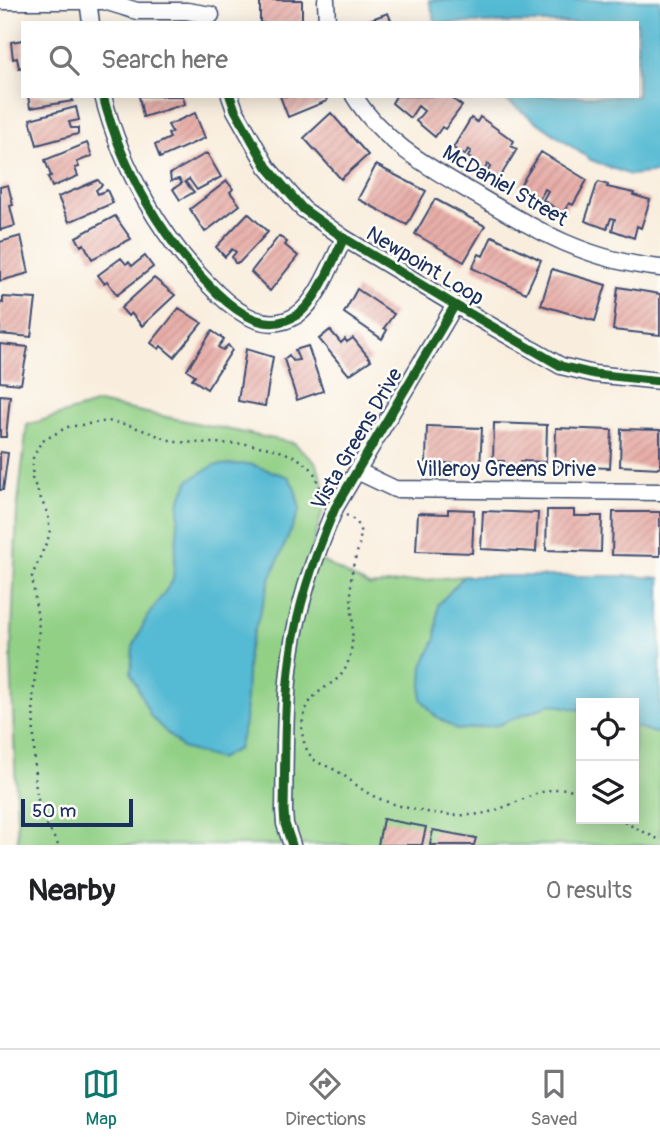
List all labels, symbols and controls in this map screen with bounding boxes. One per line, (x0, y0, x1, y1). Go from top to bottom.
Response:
search box (21, 21, 639, 98)
icon: search (45, 41, 83, 79)
text: Search here (101, 44, 228, 76)
street label: McDaniel Street (437, 139, 573, 233)
street label: Newpoint Loop (361, 220, 489, 312)
street label: Vista Greens Drive (305, 362, 409, 515)
street label: Villeroy Greens Drive (416, 456, 597, 483)
map controls (576, 698, 639, 824)
button: locate (576, 698, 639, 761)
button: layers (576, 761, 639, 824)
scale bar (21, 796, 133, 828)
text: 50 m (32, 799, 76, 823)
text: Nearby (28, 872, 115, 909)
text: 0 results (546, 876, 632, 905)
tab: Map (82, 1065, 120, 1131)
tab: Directions (285, 1065, 366, 1131)
tab: Saved (530, 1065, 578, 1131)

